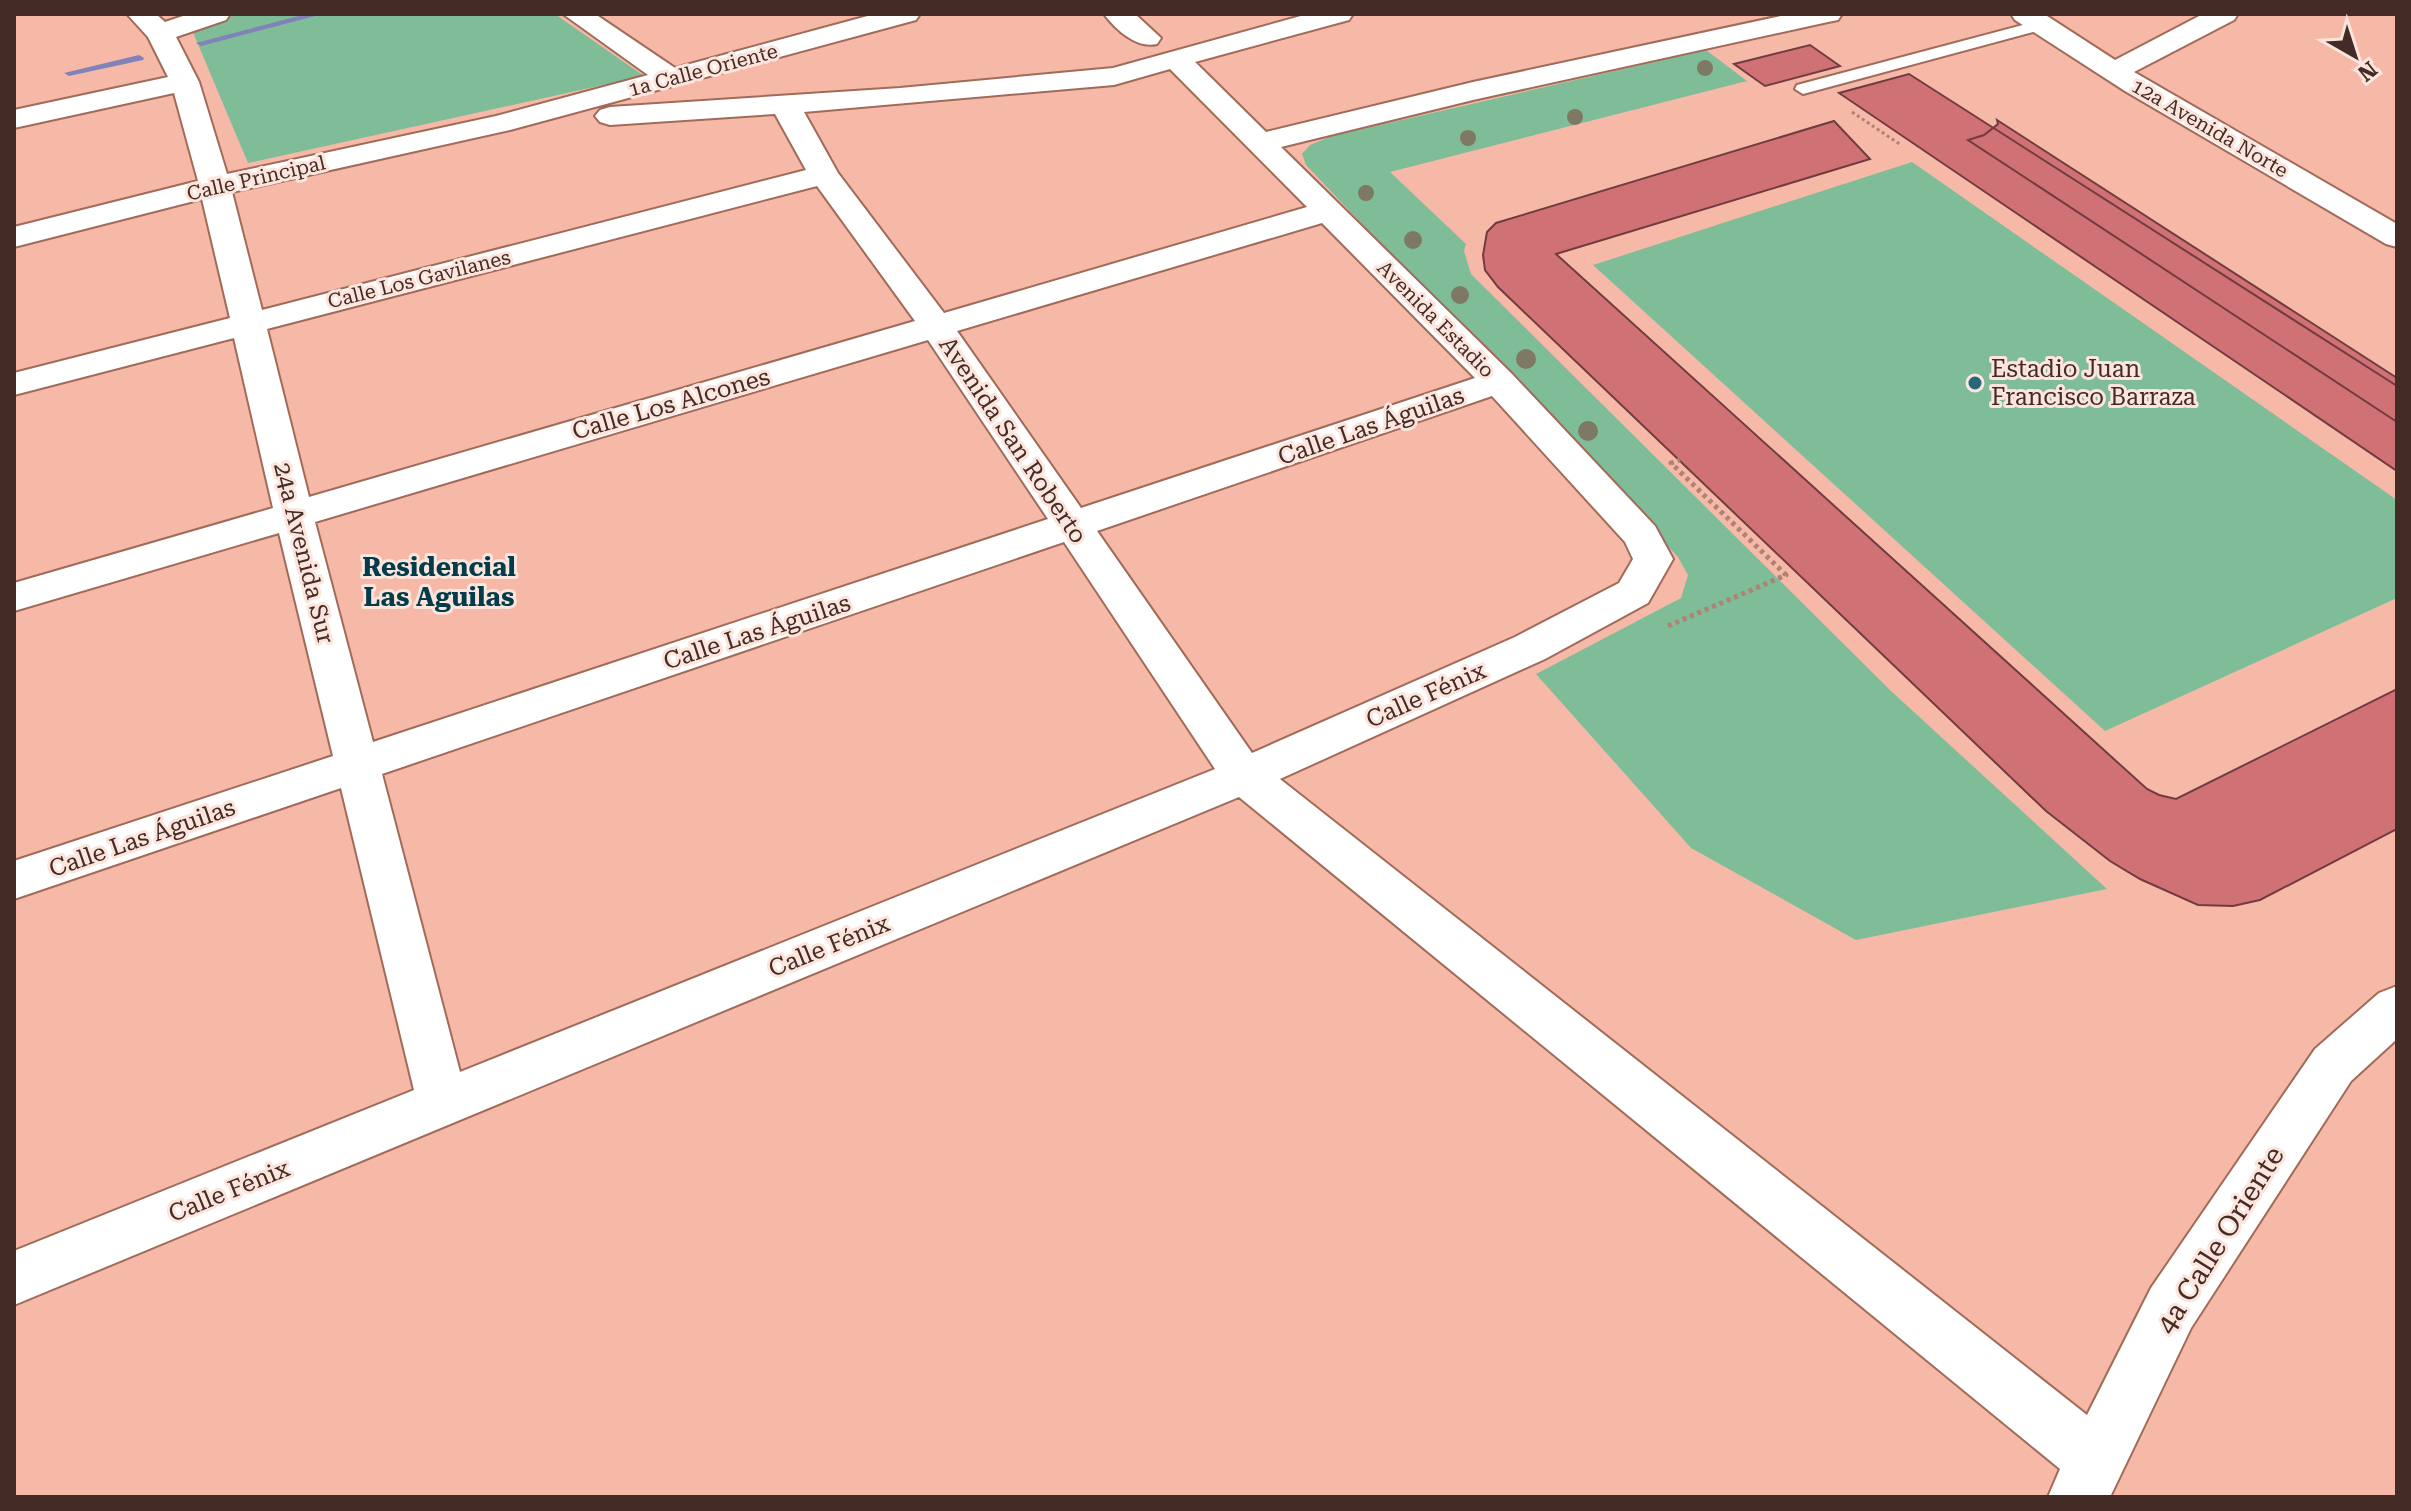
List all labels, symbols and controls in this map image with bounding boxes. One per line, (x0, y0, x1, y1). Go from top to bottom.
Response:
north arrow (2315, 16, 2395, 96)
street label: 1a Calle Oriente (626, 39, 780, 101)
text: N (2353, 56, 2382, 86)
street label: 12a Avenida Norte (2127, 73, 2293, 183)
street label: Calle Principal (184, 150, 328, 206)
street label: Calle Los Gavilanes (325, 245, 513, 313)
street label: Avenida Estadio (1373, 256, 1499, 382)
street label: Avenida San Roberto (933, 331, 1093, 549)
place label: Estadio Juan Francisco Barraza (1991, 355, 2196, 411)
street label: Calle Los Alcones (569, 362, 773, 446)
marker: Estadio Juan Francisco Barraza (1966, 374, 1984, 392)
street label: Calle Las Águilas (1274, 380, 1468, 471)
street label: 24a Avenida Sur (268, 459, 340, 647)
district label: Residencial Las Aguilas (362, 552, 516, 612)
street label: Calle Las Águilas (660, 588, 854, 675)
street label: Calle Fénix (1362, 656, 1490, 734)
street label: Calle Las Águilas (45, 792, 239, 883)
street label: Calle Fénix (764, 909, 894, 983)
street label: 4a Calle Oriente (2149, 1140, 2291, 1340)
street label: Calle Fénix (164, 1154, 294, 1228)

